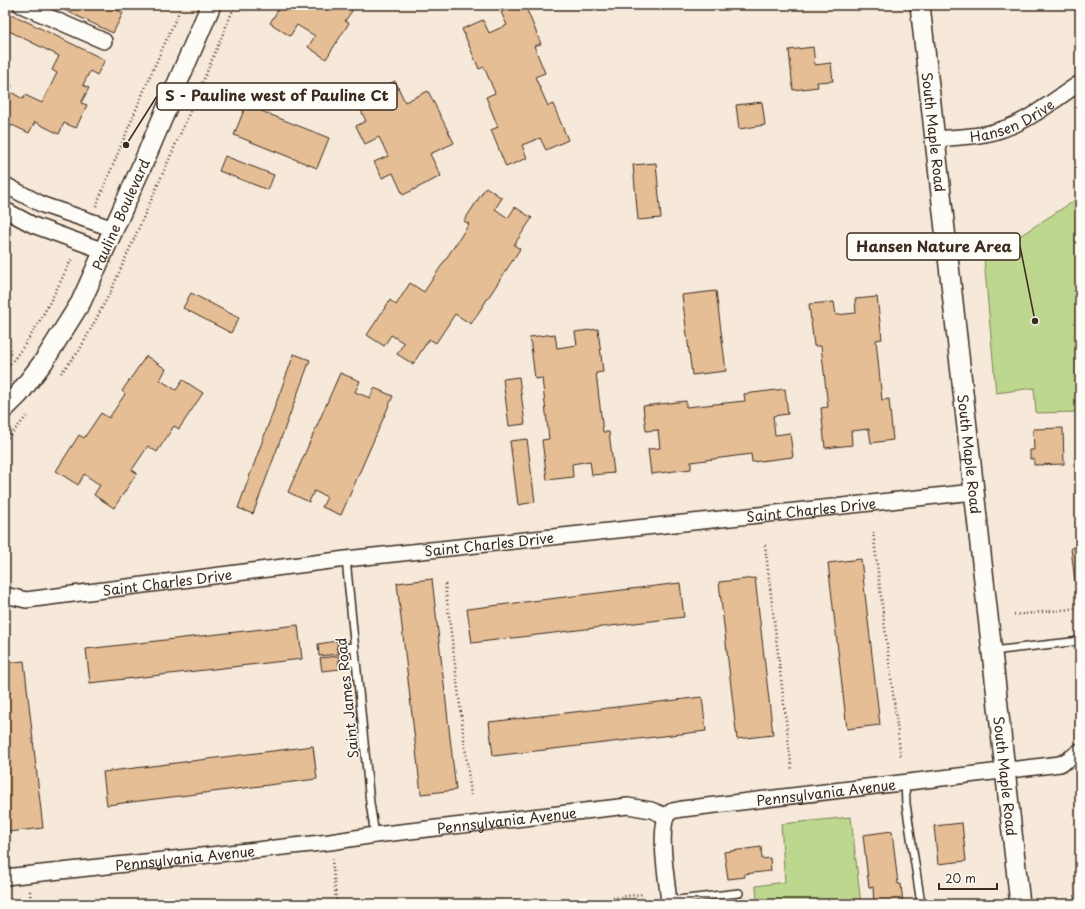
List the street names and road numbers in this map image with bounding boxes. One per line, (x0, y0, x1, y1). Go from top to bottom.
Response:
street label: South Maple Road (917, 71, 951, 193)
street label: Hansen Drive (968, 93, 1058, 147)
street label: Pauline Boulevard (86, 155, 154, 273)
street label: South Maple Road (953, 393, 987, 515)
street label: Saint Charles Drive (745, 492, 877, 527)
street label: Saint Charles Drive (423, 526, 555, 561)
street label: Saint Charles Drive (101, 563, 233, 601)
street label: Saint James Road (330, 637, 364, 759)
street label: South Maple Road (989, 715, 1023, 837)
street label: Pennsylvania Avenue (755, 773, 897, 811)
street label: Pennsylvania Avenue (436, 801, 578, 838)
street label: Pennsylvania Avenue (114, 840, 256, 876)

